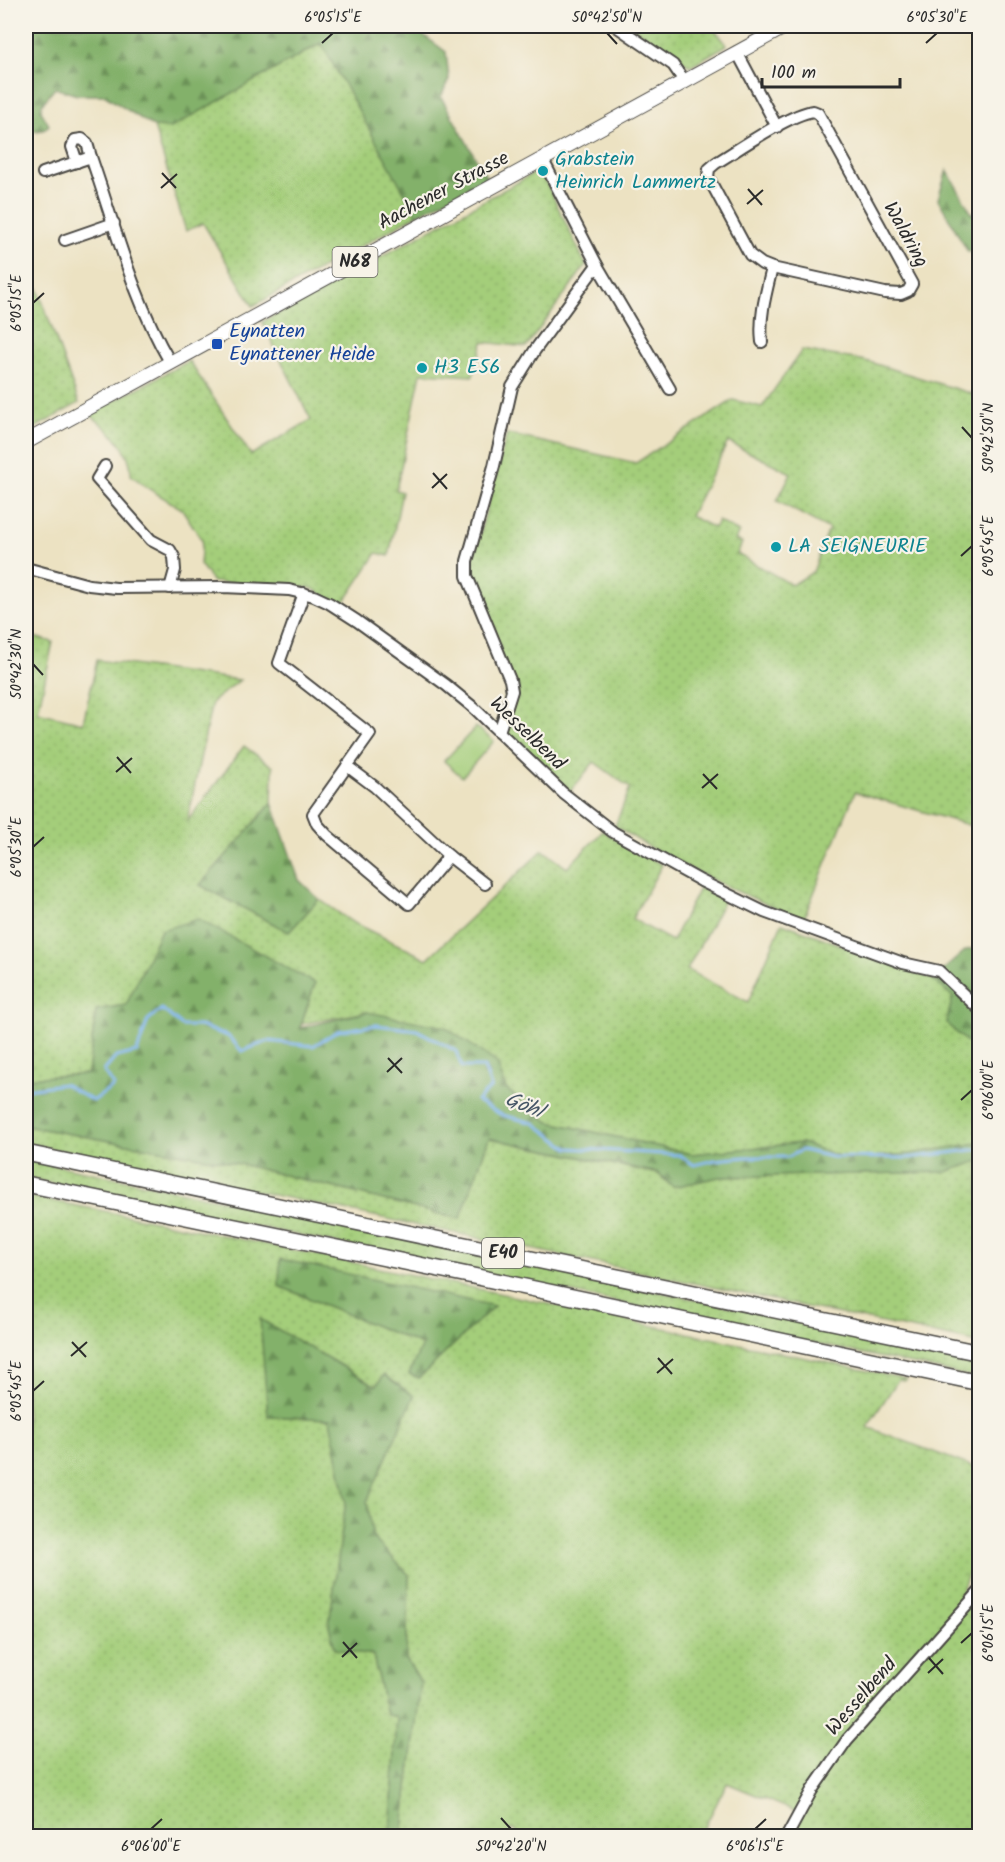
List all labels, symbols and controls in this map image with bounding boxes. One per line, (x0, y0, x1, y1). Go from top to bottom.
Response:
text: 6°05'15"E (304, 6, 363, 30)
text: 50°42'50"N (572, 6, 642, 30)
text: 6°05'30"E (907, 6, 969, 30)
scale bar (762, 51, 900, 89)
text: 100 m (771, 59, 816, 88)
street label: Aachener Strasse (373, 143, 515, 239)
place label: Grabstein Heinrich Lammertz (555, 144, 716, 199)
marker: Grabstein Heinrich Lammertz (536, 164, 550, 178)
street label: Waldring (874, 196, 936, 274)
road number: N68 (332, 247, 378, 277)
text: 6°05'15"E (5, 273, 29, 332)
place label: Eynatten Eynattener Heide (229, 316, 375, 371)
marker: Eynatten Eynattener Heide (210, 337, 224, 351)
place label: H3 E56 (434, 352, 500, 384)
marker: H3 E56 (415, 361, 429, 375)
text: 50°42'50"N (977, 403, 1001, 473)
text: 6°05'45"E (977, 514, 1001, 577)
place label: LA SEIGNEURIE (788, 531, 928, 563)
marker: LA SEIGNEURIE (769, 540, 783, 554)
text: 50°42'30"N (5, 629, 29, 699)
street label: Wesselbend (481, 689, 573, 779)
text: 6°05'30"E (5, 815, 29, 877)
text: 6°06'00"E (977, 1059, 1001, 1120)
water label: Göhl (500, 1083, 552, 1130)
road number: E40 (482, 1238, 524, 1268)
text: 6°05'45"E (5, 1359, 29, 1422)
text: 6°06'15"E (977, 1603, 1001, 1662)
street label: Wesselbend (819, 1650, 906, 1744)
text: 6°06'00"E (121, 1835, 182, 1859)
text: 50°42'20"N (475, 1835, 547, 1859)
text: 6°06'15"E (726, 1835, 785, 1859)

